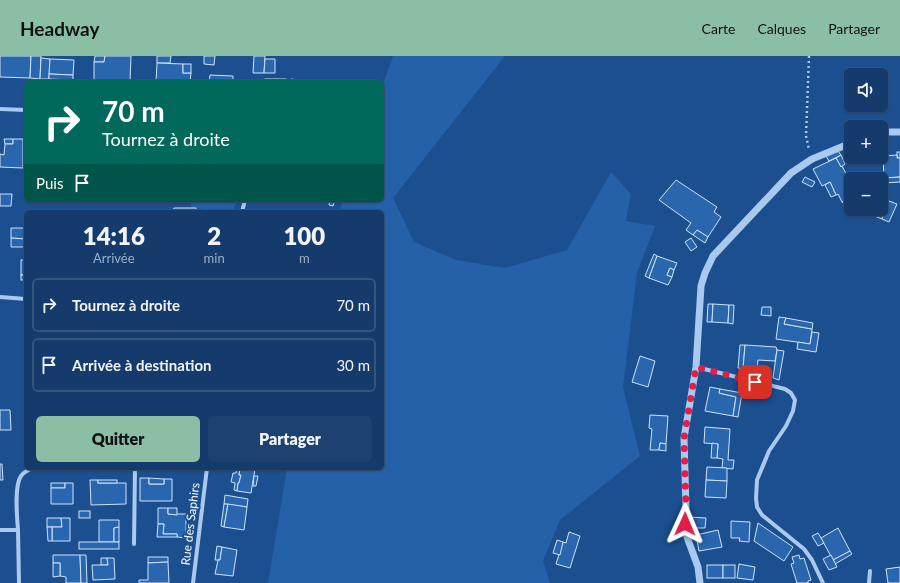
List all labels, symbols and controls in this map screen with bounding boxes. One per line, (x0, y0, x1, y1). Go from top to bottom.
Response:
text: Headway (20, 17, 99, 40)
text: Carte (702, 20, 735, 37)
text: Calques (757, 20, 806, 37)
text: Partager (828, 20, 880, 37)
map controls (844, 68, 888, 216)
button: sound (844, 68, 888, 112)
text: 70 m (102, 94, 165, 128)
icon: right (36, 96, 88, 148)
button: + (844, 120, 888, 164)
text: Tournez à droite (102, 128, 230, 150)
icon: arrive (71, 172, 93, 194)
button: − (844, 172, 888, 216)
text: Puis (36, 174, 63, 192)
text: 14:16 (83, 221, 145, 250)
text: 2 (207, 221, 221, 250)
text: 100 (283, 221, 325, 250)
text: Arrivée (93, 250, 135, 266)
text: min (204, 250, 225, 266)
text: m (299, 250, 310, 266)
icon: right (38, 294, 60, 316)
text: Tournez à droite (72, 296, 180, 314)
text: 70 m (336, 296, 370, 314)
icon: arrive (38, 354, 60, 376)
text: Arrivée à destination (72, 356, 211, 374)
text: 30 m (336, 356, 370, 374)
pin (738, 365, 772, 399)
icon: arrive (744, 371, 766, 393)
button: Quitter (36, 416, 200, 462)
button: Partager (208, 416, 372, 462)
street label: Rue des Saphirs (178, 482, 202, 566)
position arrow (664, 503, 706, 545)

